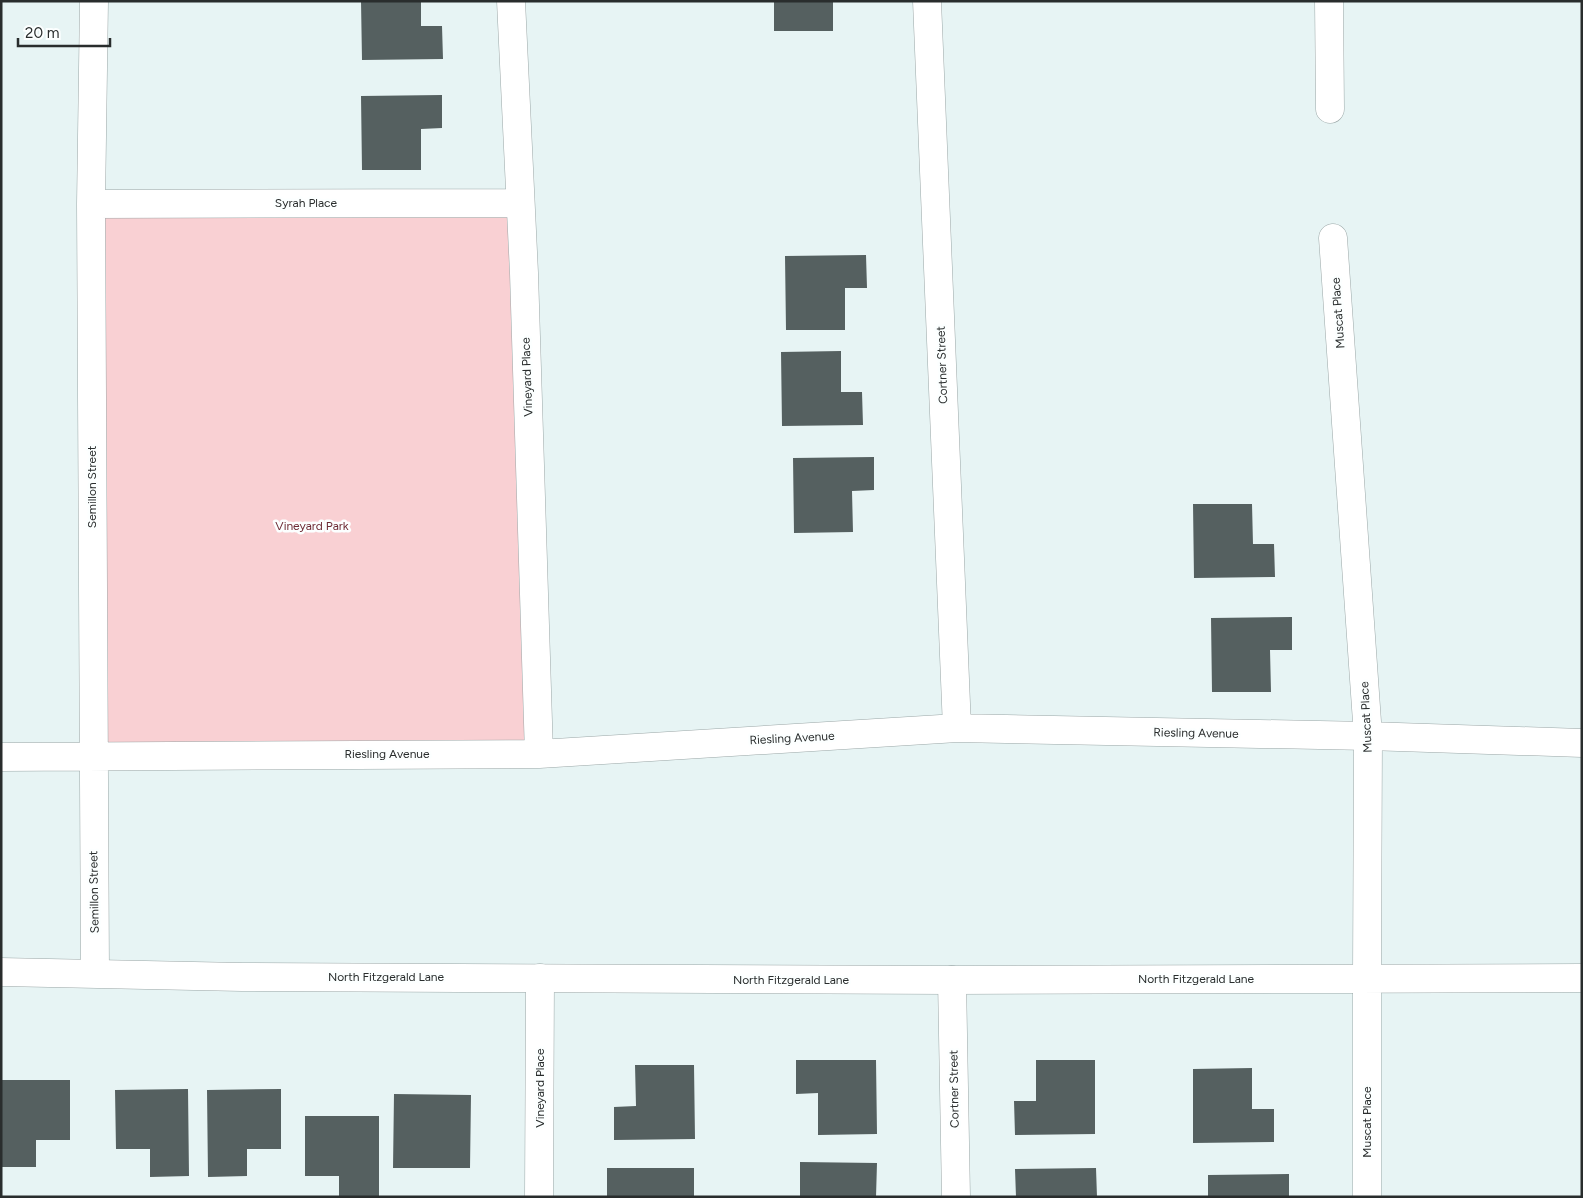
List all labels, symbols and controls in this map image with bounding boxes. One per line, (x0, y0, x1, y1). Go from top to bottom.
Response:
scale bar (18, 15, 110, 47)
text: 20 m (25, 24, 59, 42)
street label: Syrah Place (275, 196, 338, 210)
street label: Muscat Place (1328, 277, 1347, 349)
street label: Cortner Street (934, 325, 950, 404)
street label: Vineyard Place (519, 337, 535, 417)
street label: Semillon Street (85, 445, 99, 528)
park label: Vineyard Park (275, 519, 349, 533)
street label: Muscat Place (1357, 681, 1375, 753)
street label: Riesling Avenue (1153, 725, 1239, 741)
street label: Riesling Avenue (749, 729, 835, 747)
street label: Riesling Avenue (344, 747, 430, 761)
street label: Semillon Street (86, 850, 102, 933)
street label: North Fitzgerald Lane (328, 970, 445, 984)
street label: North Fitzgerald Lane (1138, 972, 1255, 986)
street label: North Fitzgerald Lane (733, 973, 850, 987)
street label: Vineyard Place (533, 1048, 547, 1128)
street label: Cortner Street (946, 1049, 962, 1128)
street label: Muscat Place (1360, 1086, 1374, 1158)

